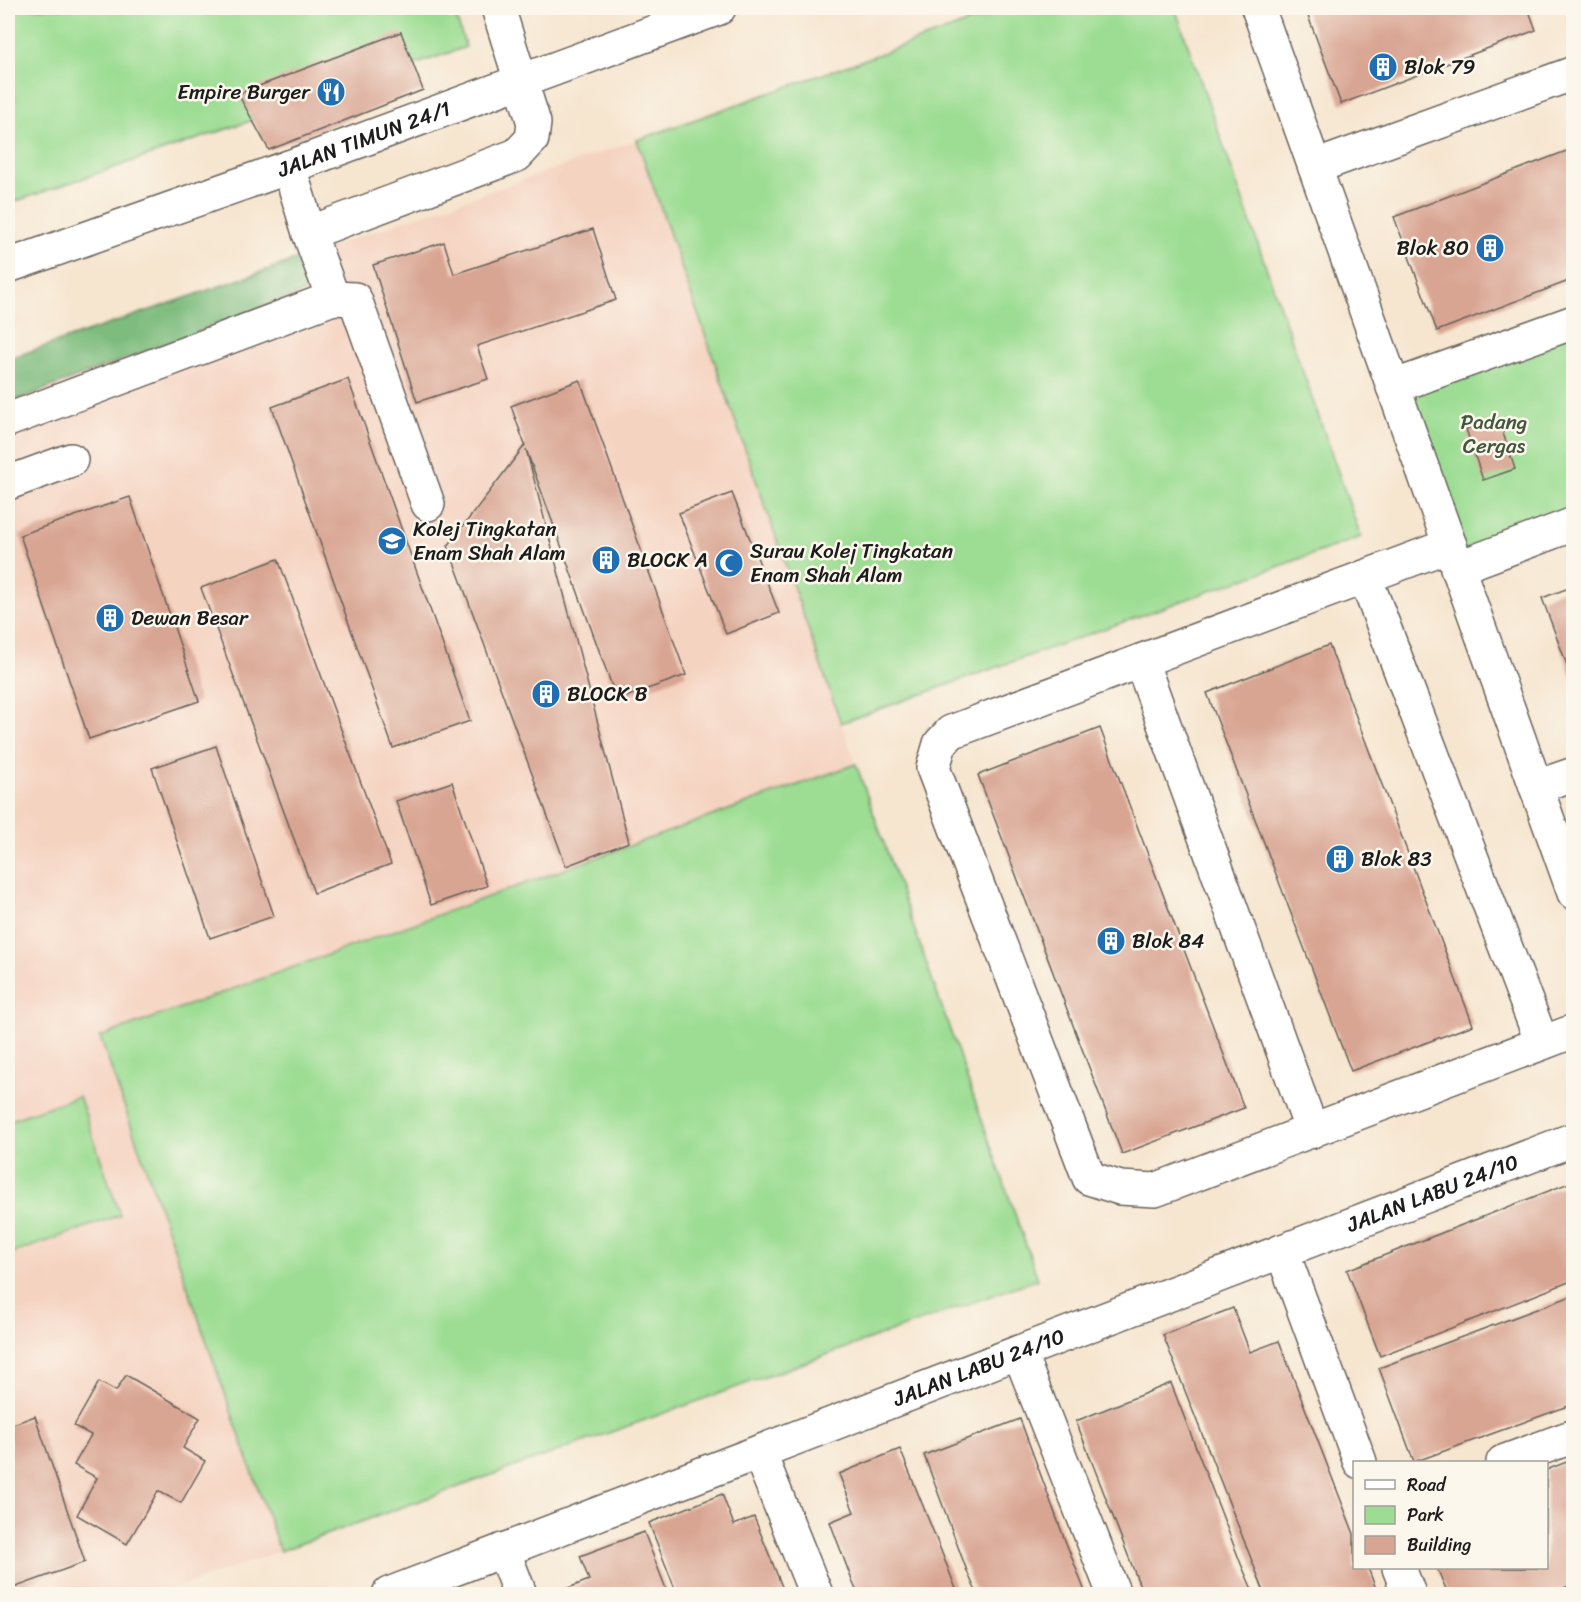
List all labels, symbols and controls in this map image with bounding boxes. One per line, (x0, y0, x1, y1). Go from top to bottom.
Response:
place label: Blok 79 (1404, 48, 1476, 86)
building icon: Blok 79 (1367, 51, 1399, 83)
place label: Empire Burger (177, 73, 311, 111)
restaurant icon: Empire Burger (315, 76, 347, 108)
street label: JALAN TIMUN 24/1 (271, 90, 456, 189)
place label: Blok 80 (1397, 229, 1469, 267)
building icon: Blok 80 (1474, 232, 1506, 264)
park label: Padang Cergas (1461, 403, 1527, 465)
place label: Kolej Tingkatan Enam Shah Alam (413, 510, 566, 572)
school or university icon: Kolej Tingkatan Enam Shah Alam (376, 525, 408, 557)
place label: Surau Kolej Tingkatan Enam Shah Alam (750, 532, 953, 594)
place label: BLOCK A (627, 541, 708, 579)
building icon: BLOCK A (590, 544, 622, 576)
mosque icon: Surau Kolej Tingkatan Enam Shah Alam (713, 547, 745, 579)
place label: Dewan Besar (131, 599, 249, 637)
building icon: Dewan Besar (94, 602, 126, 634)
place label: BLOCK B (567, 675, 648, 713)
building icon: BLOCK B (530, 678, 562, 710)
place label: Blok 83 (1361, 840, 1432, 878)
building icon: Blok 83 (1324, 843, 1356, 875)
place label: Blok 84 (1132, 922, 1204, 960)
building icon: Blok 84 (1095, 925, 1127, 957)
street label: JALAN LABU 24/10 (1340, 1143, 1524, 1244)
street label: JALAN LABU 24/10 (887, 1317, 1071, 1418)
legend (1353, 1461, 1548, 1569)
text: Road (1407, 1469, 1447, 1501)
text: Park (1407, 1499, 1444, 1531)
text: Building (1407, 1529, 1471, 1561)

